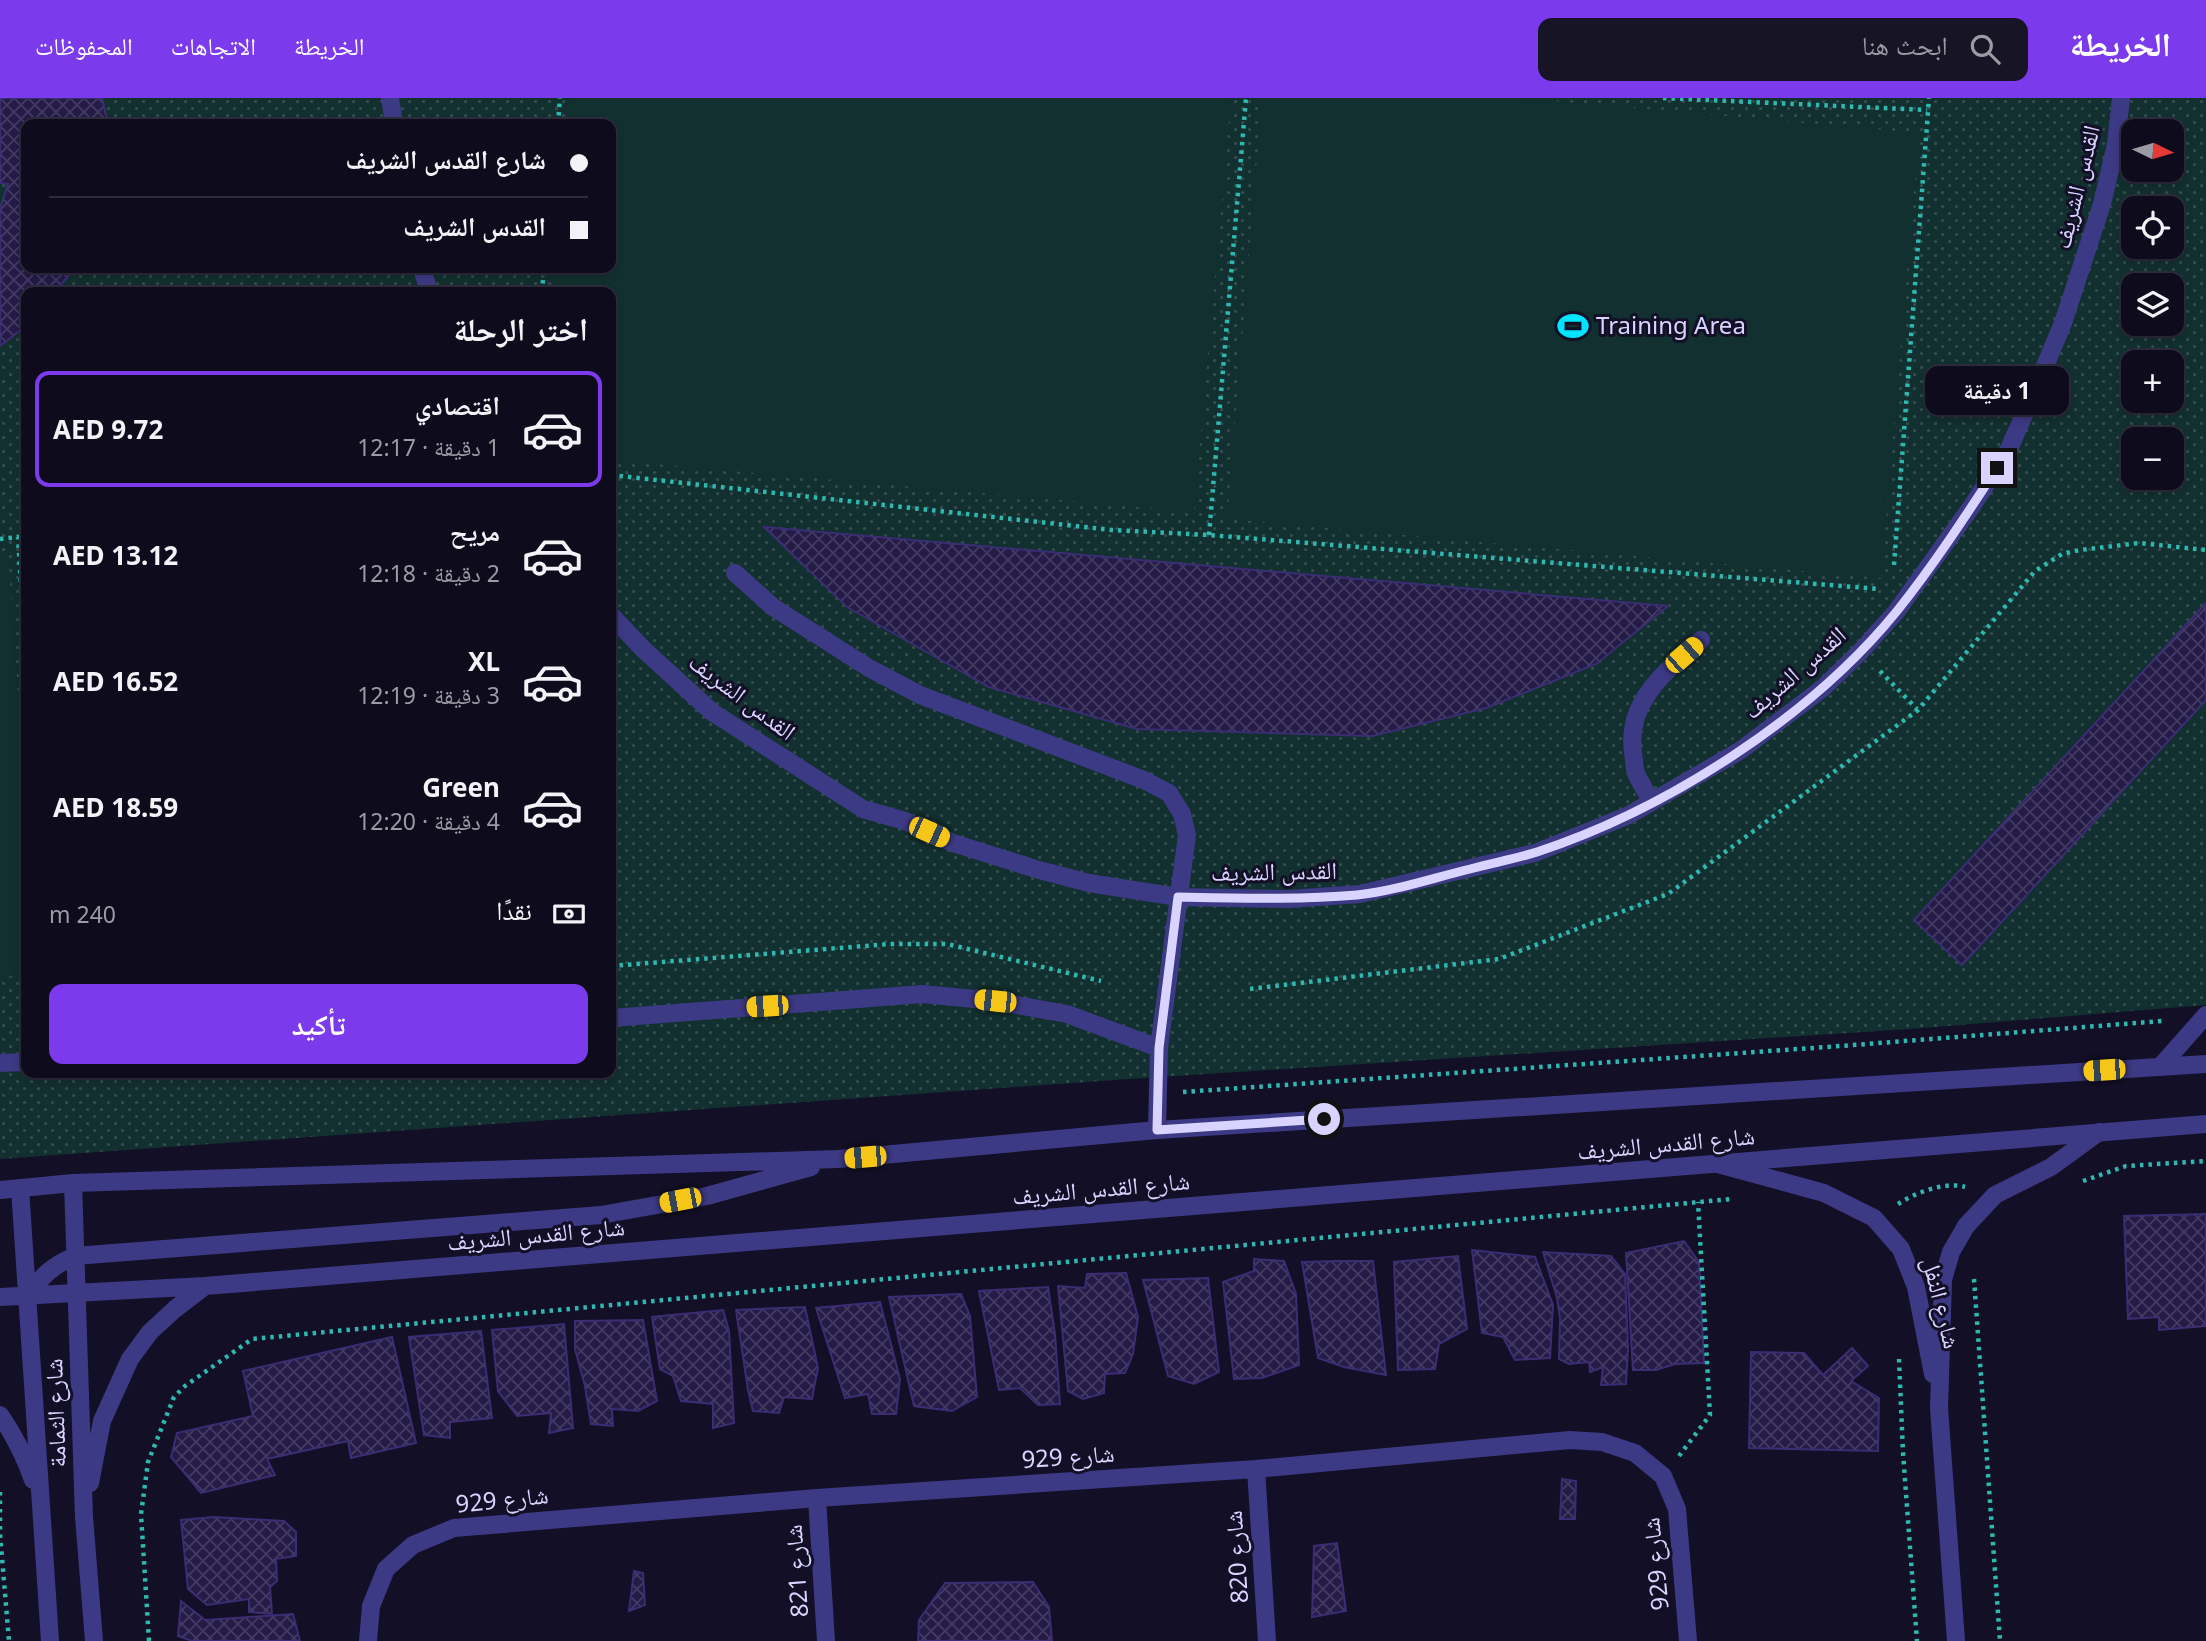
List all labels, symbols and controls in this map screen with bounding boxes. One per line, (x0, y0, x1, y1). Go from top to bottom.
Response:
search box (1538, 18, 2028, 81)
text: الخريطة (2070, 21, 2171, 66)
text: ابحث هنا (1862, 27, 1948, 63)
text: المحفوظات (35, 29, 133, 62)
text: الاتجاهات (171, 29, 256, 62)
text: الخريطة (294, 29, 365, 62)
icon: search (1966, 30, 2004, 68)
north arrow (2121, 119, 2184, 182)
map controls (2121, 119, 2184, 490)
street label: القدس الشريف (2044, 121, 2107, 252)
text: شارع القدس الشريف (345, 141, 546, 177)
button: locate (2121, 196, 2184, 259)
text: القدس الشريف (403, 208, 546, 244)
button: layers (2121, 273, 2184, 336)
text: اختر الرحلة (453, 307, 588, 350)
place label: Training Area (1596, 308, 1746, 341)
sports icon: Training Area (1556, 309, 1590, 343)
button: + (2121, 350, 2184, 413)
callout: 1 دقيقة (1925, 366, 2069, 416)
text: 1 دقيقة (1963, 374, 2031, 406)
text: اقتصادي (415, 387, 500, 423)
icon: car (521, 398, 584, 461)
text: AED 9.72 (53, 411, 163, 447)
button: − (2121, 427, 2184, 490)
text: 1 دقيقة · 12:17 (357, 431, 500, 463)
route end (1981, 452, 2013, 484)
text: مريح (450, 513, 500, 549)
icon: car (521, 524, 584, 587)
text: AED 13.12 (53, 537, 178, 573)
text: 2 دقيقة · 12:18 (357, 557, 500, 589)
street label: القدس الشريف (1736, 618, 1852, 726)
car (1662, 633, 1707, 677)
text: XL (468, 643, 500, 679)
street label: القدس الشريف (683, 645, 803, 747)
icon: car (521, 650, 584, 713)
text: AED 16.52 (53, 663, 178, 699)
text: 3 دقيقة · 12:19 (357, 679, 500, 711)
text: Green (422, 769, 500, 805)
icon: car (521, 776, 584, 839)
text: AED 18.59 (53, 789, 178, 825)
text: 4 دقيقة · 12:20 (357, 805, 500, 837)
car (906, 814, 953, 850)
street label: القدس الشريف (1211, 853, 1337, 888)
text: نقدًا (496, 892, 532, 928)
icon: cash (550, 895, 588, 933)
text: 240 m (49, 898, 116, 930)
button: تأكيد (49, 984, 588, 1064)
car (974, 988, 1017, 1014)
car (746, 994, 789, 1018)
car (2083, 1058, 2126, 1082)
route start (1308, 1103, 1340, 1135)
street label: شارع القدس الشريف (1576, 1118, 1756, 1167)
car (844, 1145, 887, 1169)
street label: شارع القدس الشريف (1011, 1163, 1191, 1212)
car (658, 1186, 703, 1214)
street label: شارع القدس الشريف (446, 1209, 626, 1258)
street label: شارع النفل (1915, 1253, 1970, 1352)
street label: شارع الثمامة (36, 1358, 73, 1468)
street label: شارع 929 (1020, 1436, 1115, 1475)
street label: شارع 929 (454, 1477, 550, 1520)
street label: شارع 820 (1216, 1510, 1255, 1605)
street label: شارع 929 (1633, 1516, 1676, 1612)
street label: شارع 821 (776, 1524, 815, 1619)

